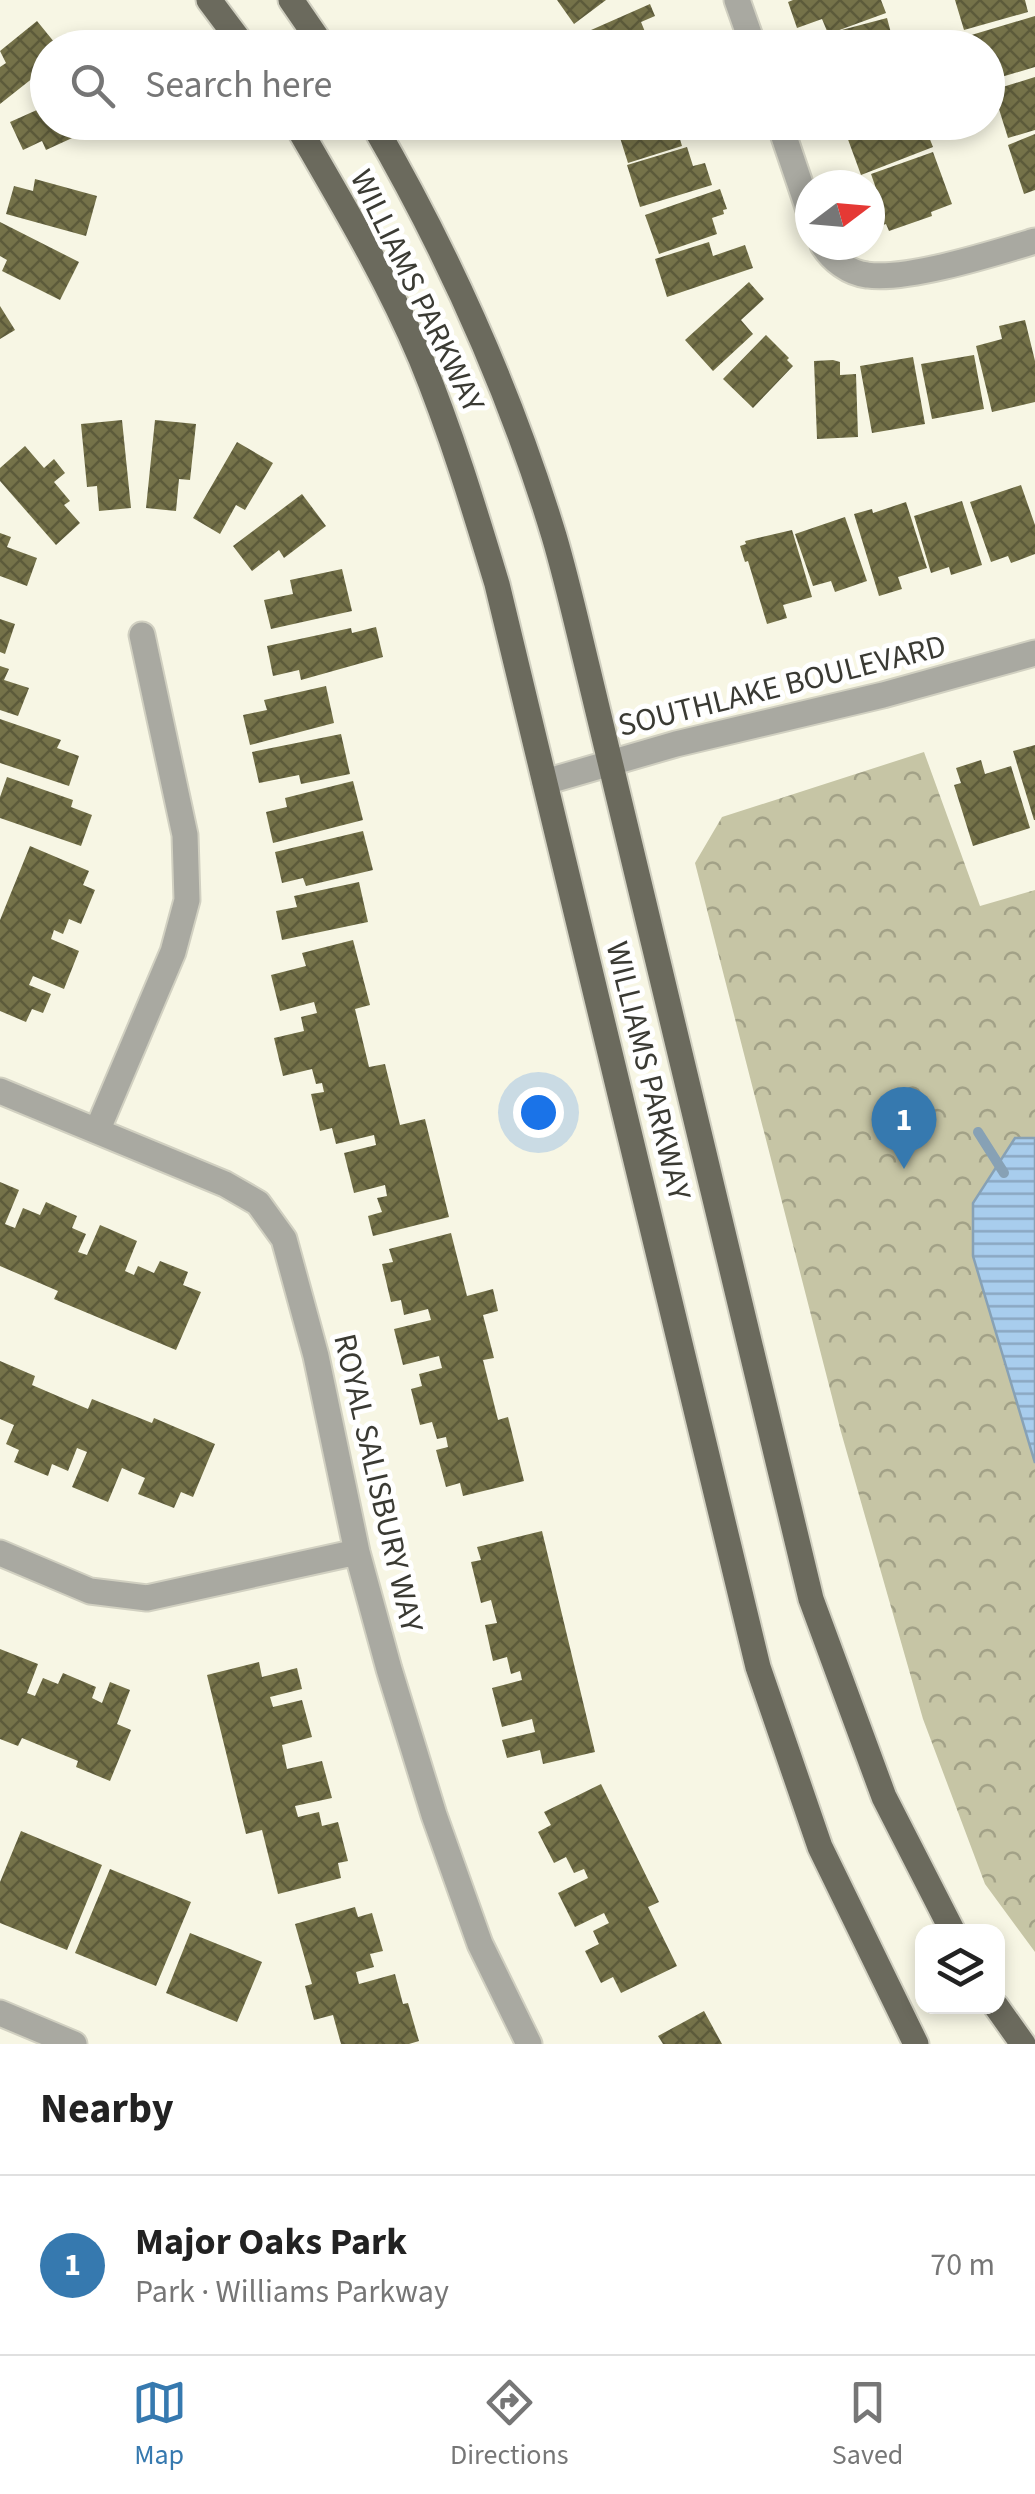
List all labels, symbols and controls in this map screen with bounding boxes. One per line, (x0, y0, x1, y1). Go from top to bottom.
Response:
search box (30, 30, 1005, 140)
icon: search (65, 58, 120, 113)
text: Search here (145, 58, 332, 112)
street label: WILLIAMS PARKWAY (338, 162, 496, 421)
north arrow (795, 170, 885, 260)
street label: SOUTHLAKE BOULEVARD (613, 623, 951, 749)
street label: WILLIAMS PARKWAY (594, 937, 703, 1206)
pin: 1 (872, 1086, 936, 1169)
your location (513, 1087, 564, 1138)
street label: ROYAL SALISBURY WAY (321, 1329, 435, 1638)
map controls (915, 1924, 1005, 2014)
button: layers (915, 1924, 1005, 2014)
text: Nearby (40, 2079, 174, 2139)
text: Major Oaks Park (135, 2215, 407, 2269)
text: 1 (64, 2242, 81, 2288)
text: 70 m (930, 2242, 995, 2288)
text: Park · Williams Parkway (135, 2269, 449, 2315)
tab: Map (132, 2375, 187, 2475)
tab: Directions (450, 2375, 569, 2475)
tab: Saved (832, 2375, 903, 2475)

